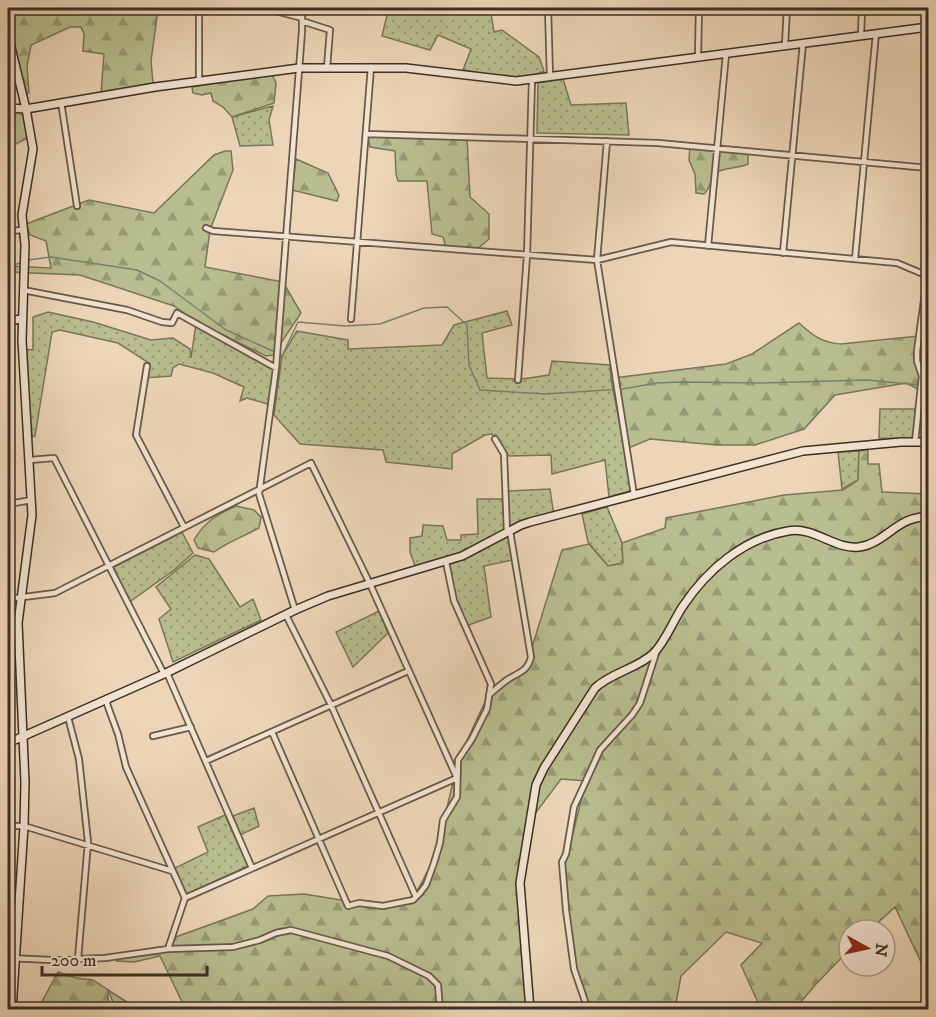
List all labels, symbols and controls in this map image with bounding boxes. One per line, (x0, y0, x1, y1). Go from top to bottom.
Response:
north arrow (837, 918, 897, 978)
scale bar (42, 939, 207, 977)
text: N (870, 942, 892, 958)
text: 200 m (51, 950, 97, 972)

